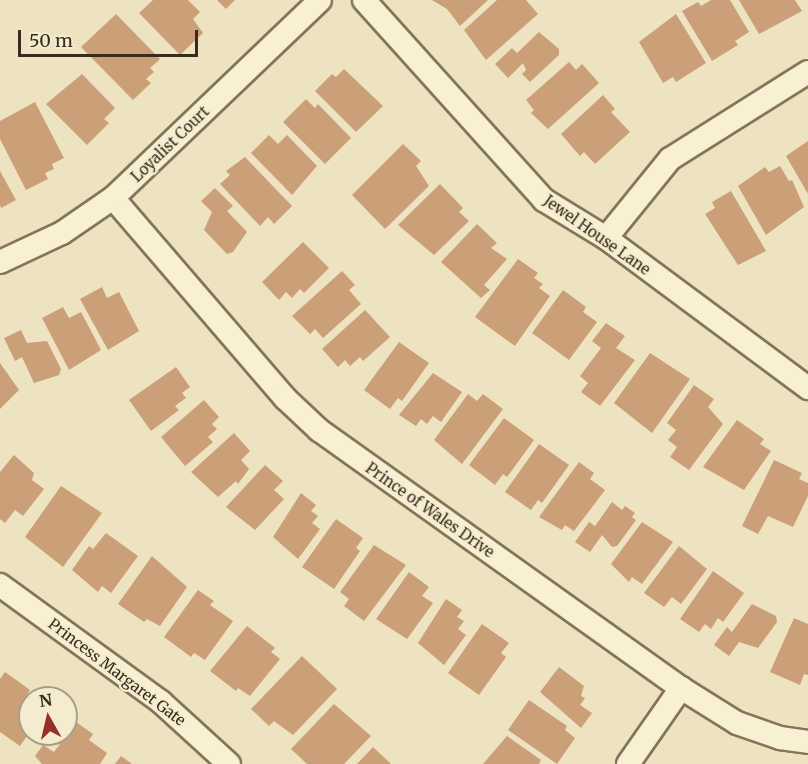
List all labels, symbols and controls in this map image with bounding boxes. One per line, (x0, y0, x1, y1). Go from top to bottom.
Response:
scale bar (21, 18, 201, 56)
text: 50 m (29, 29, 73, 52)
street label: Loyalist Court (127, 102, 213, 186)
street label: Jewel House Lane (540, 191, 654, 279)
street label: Prince of Wales Drive (362, 459, 498, 561)
street label: Princess Margaret Gate (45, 615, 189, 729)
north arrow (18, 686, 78, 746)
text: N (38, 689, 53, 711)

